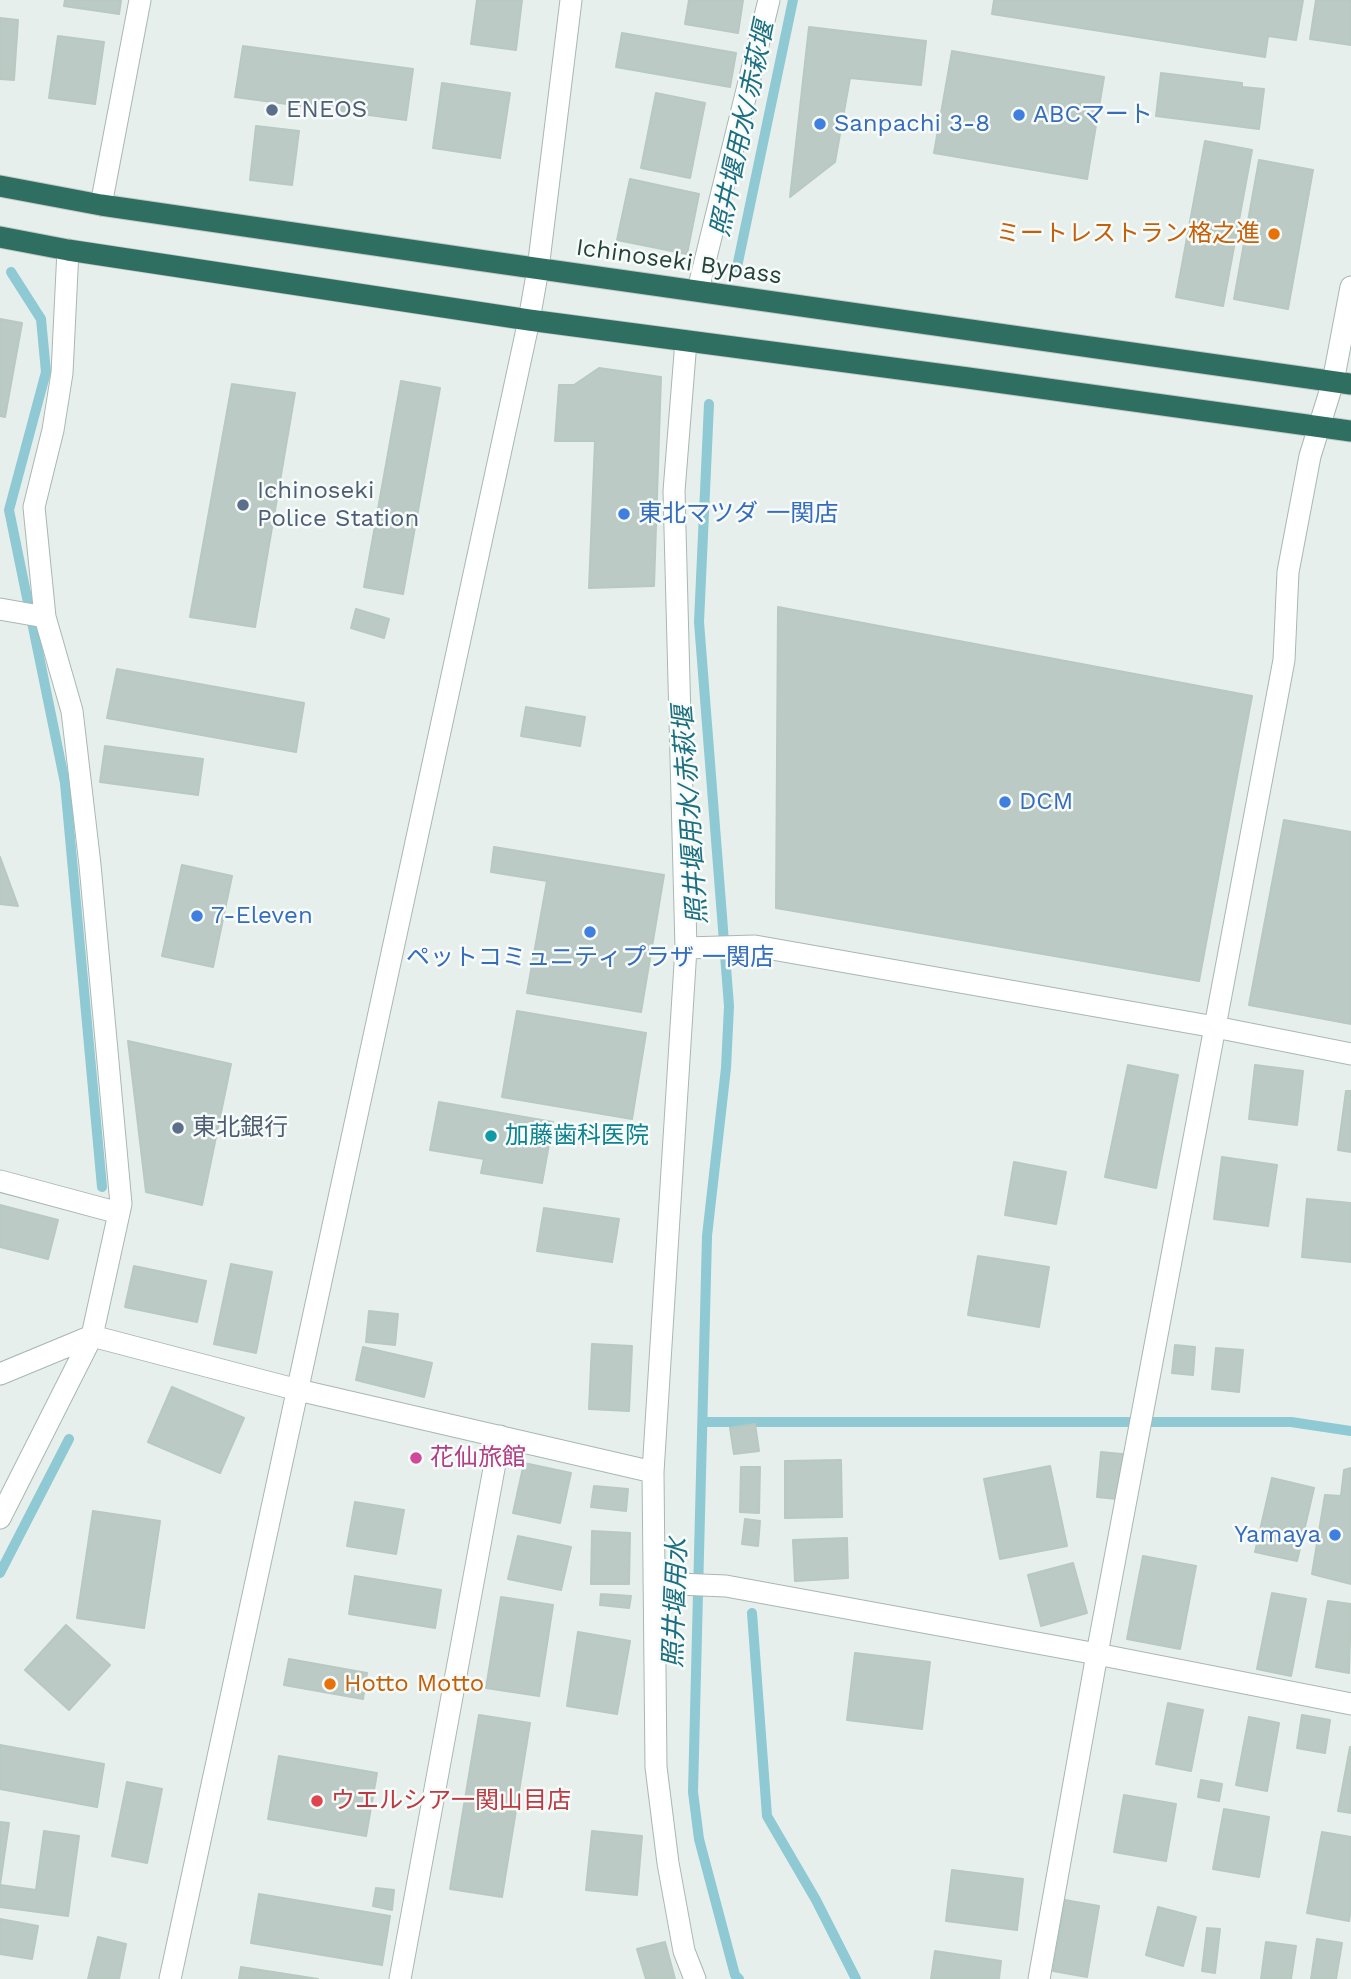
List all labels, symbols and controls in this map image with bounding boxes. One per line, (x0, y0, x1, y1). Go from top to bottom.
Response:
water label: 照井堰用水/赤萩堰 (705, 19, 781, 239)
place label: ENEOS (286, 96, 367, 124)
place label: ABCマート (1033, 101, 1153, 129)
marker: ENEOS (264, 102, 280, 118)
marker: ABCマート (1011, 107, 1027, 123)
place label: Sanpachi 3-8 (834, 110, 990, 138)
marker: Sanpachi 3-8 (812, 116, 828, 132)
place label: ミートレストラン格之進 (996, 220, 1260, 248)
marker: ミートレストラン格之進 (1266, 226, 1282, 242)
street label: Ichinoseki Bypass (574, 233, 784, 291)
place label: Ichinoseki Police Station (257, 477, 419, 533)
marker: Ichinoseki Police Station (235, 497, 251, 513)
place label: 東北マツダ 一関店 (638, 500, 838, 528)
marker: 東北マツダ 一関店 (616, 506, 632, 522)
water label: 照井堰用水/赤萩堰 (668, 705, 714, 925)
place label: DCM (1019, 788, 1073, 816)
marker: DCM (997, 794, 1013, 810)
place label: 7-Eleven (211, 902, 313, 930)
marker: 7-Eleven (189, 908, 205, 924)
marker: ペットコミュニティプラザ 一関店 (582, 924, 598, 940)
place label: ペットコミュニティプラザ 一関店 (406, 944, 774, 972)
place label: 東北銀行 (192, 1114, 288, 1142)
marker: 東北銀行 (170, 1120, 186, 1136)
place label: 加藤歯科医院 (505, 1122, 649, 1150)
marker: 加藤歯科医院 (483, 1128, 499, 1144)
place label: 花仙旅館 (430, 1444, 526, 1472)
marker: 花仙旅館 (408, 1450, 424, 1466)
place label: Yamaya (1234, 1521, 1321, 1549)
marker: Yamaya (1327, 1527, 1343, 1543)
water label: 照井堰用水 (658, 1537, 694, 1669)
place label: Hotto Motto (344, 1670, 484, 1698)
marker: Hotto Motto (322, 1676, 338, 1692)
place label: ウエルシア一関山目店 (331, 1787, 571, 1815)
marker: ウエルシア一関山目店 (309, 1793, 325, 1809)

